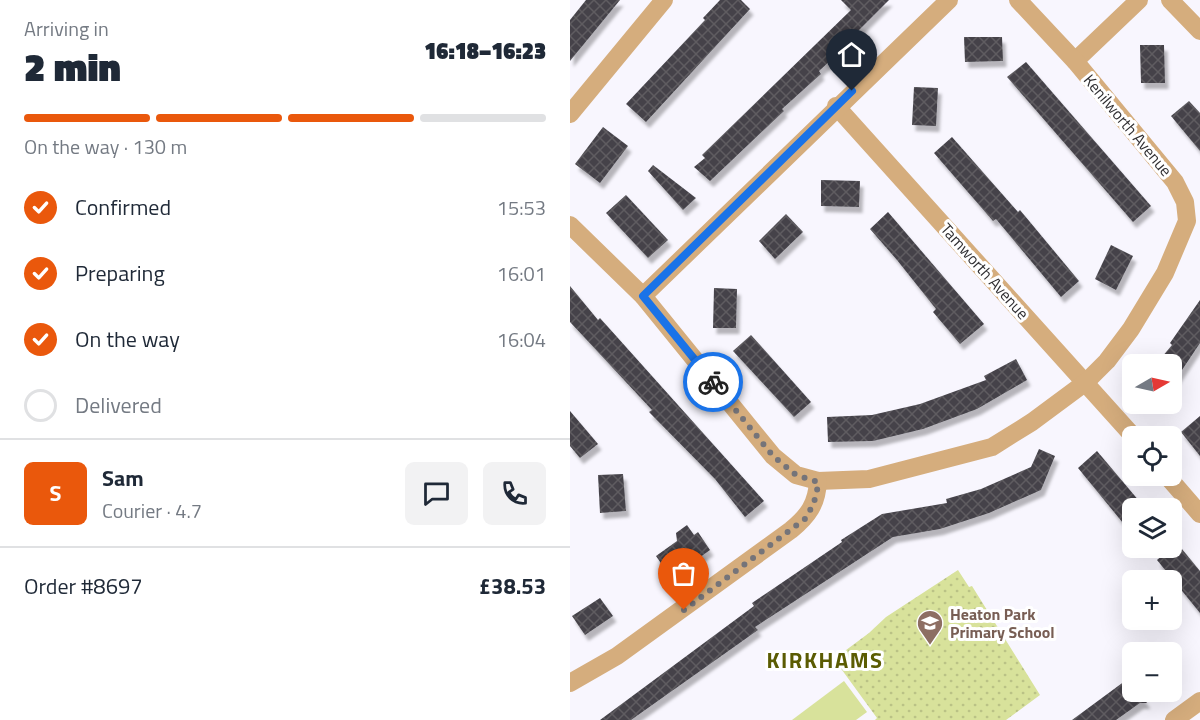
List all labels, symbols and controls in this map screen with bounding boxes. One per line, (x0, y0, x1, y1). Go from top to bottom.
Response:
text: Arriving in (24, 13, 109, 44)
pin (826, 29, 877, 91)
text: 16:18–16:23 (424, 34, 546, 68)
text: 2 min (24, 37, 121, 96)
icon: home (835, 38, 868, 71)
street label: Kenilworth Avenue (1078, 69, 1178, 181)
text: On the way · 130 m (24, 131, 187, 162)
text: Confirmed (75, 190, 171, 224)
icon: check (24, 191, 57, 224)
text: 15:53 (497, 192, 546, 223)
street label: Tamworth Avenue (935, 218, 1035, 324)
text: Preparing (75, 256, 165, 290)
icon: check (24, 257, 57, 290)
text: 16:01 (497, 258, 546, 289)
text: On the way (75, 322, 180, 356)
icon: check (24, 323, 57, 356)
text: 16:04 (497, 324, 546, 355)
courier (683, 352, 743, 412)
north arrow (1122, 354, 1182, 414)
map controls (1122, 354, 1182, 702)
icon: bike (697, 366, 730, 399)
text: Delivered (75, 388, 162, 422)
button: locate (1122, 426, 1182, 486)
text: Sam (102, 461, 144, 495)
button: chat (405, 462, 468, 525)
button: phone (483, 462, 546, 525)
text: S (50, 476, 61, 510)
text: Courier · 4.7 (102, 495, 202, 526)
button: layers (1122, 498, 1182, 558)
pin (658, 548, 709, 610)
icon: bag (667, 557, 700, 590)
text: Order #8697 (24, 569, 143, 603)
text: £38.53 (479, 569, 546, 603)
button: + (1122, 570, 1182, 630)
place label: Heaton Park Primary School (950, 602, 1055, 644)
school or university icon: Heaton Park Primary School (915, 608, 945, 646)
button: − (1122, 642, 1182, 702)
district label: KIRKHAMS (766, 643, 884, 677)

